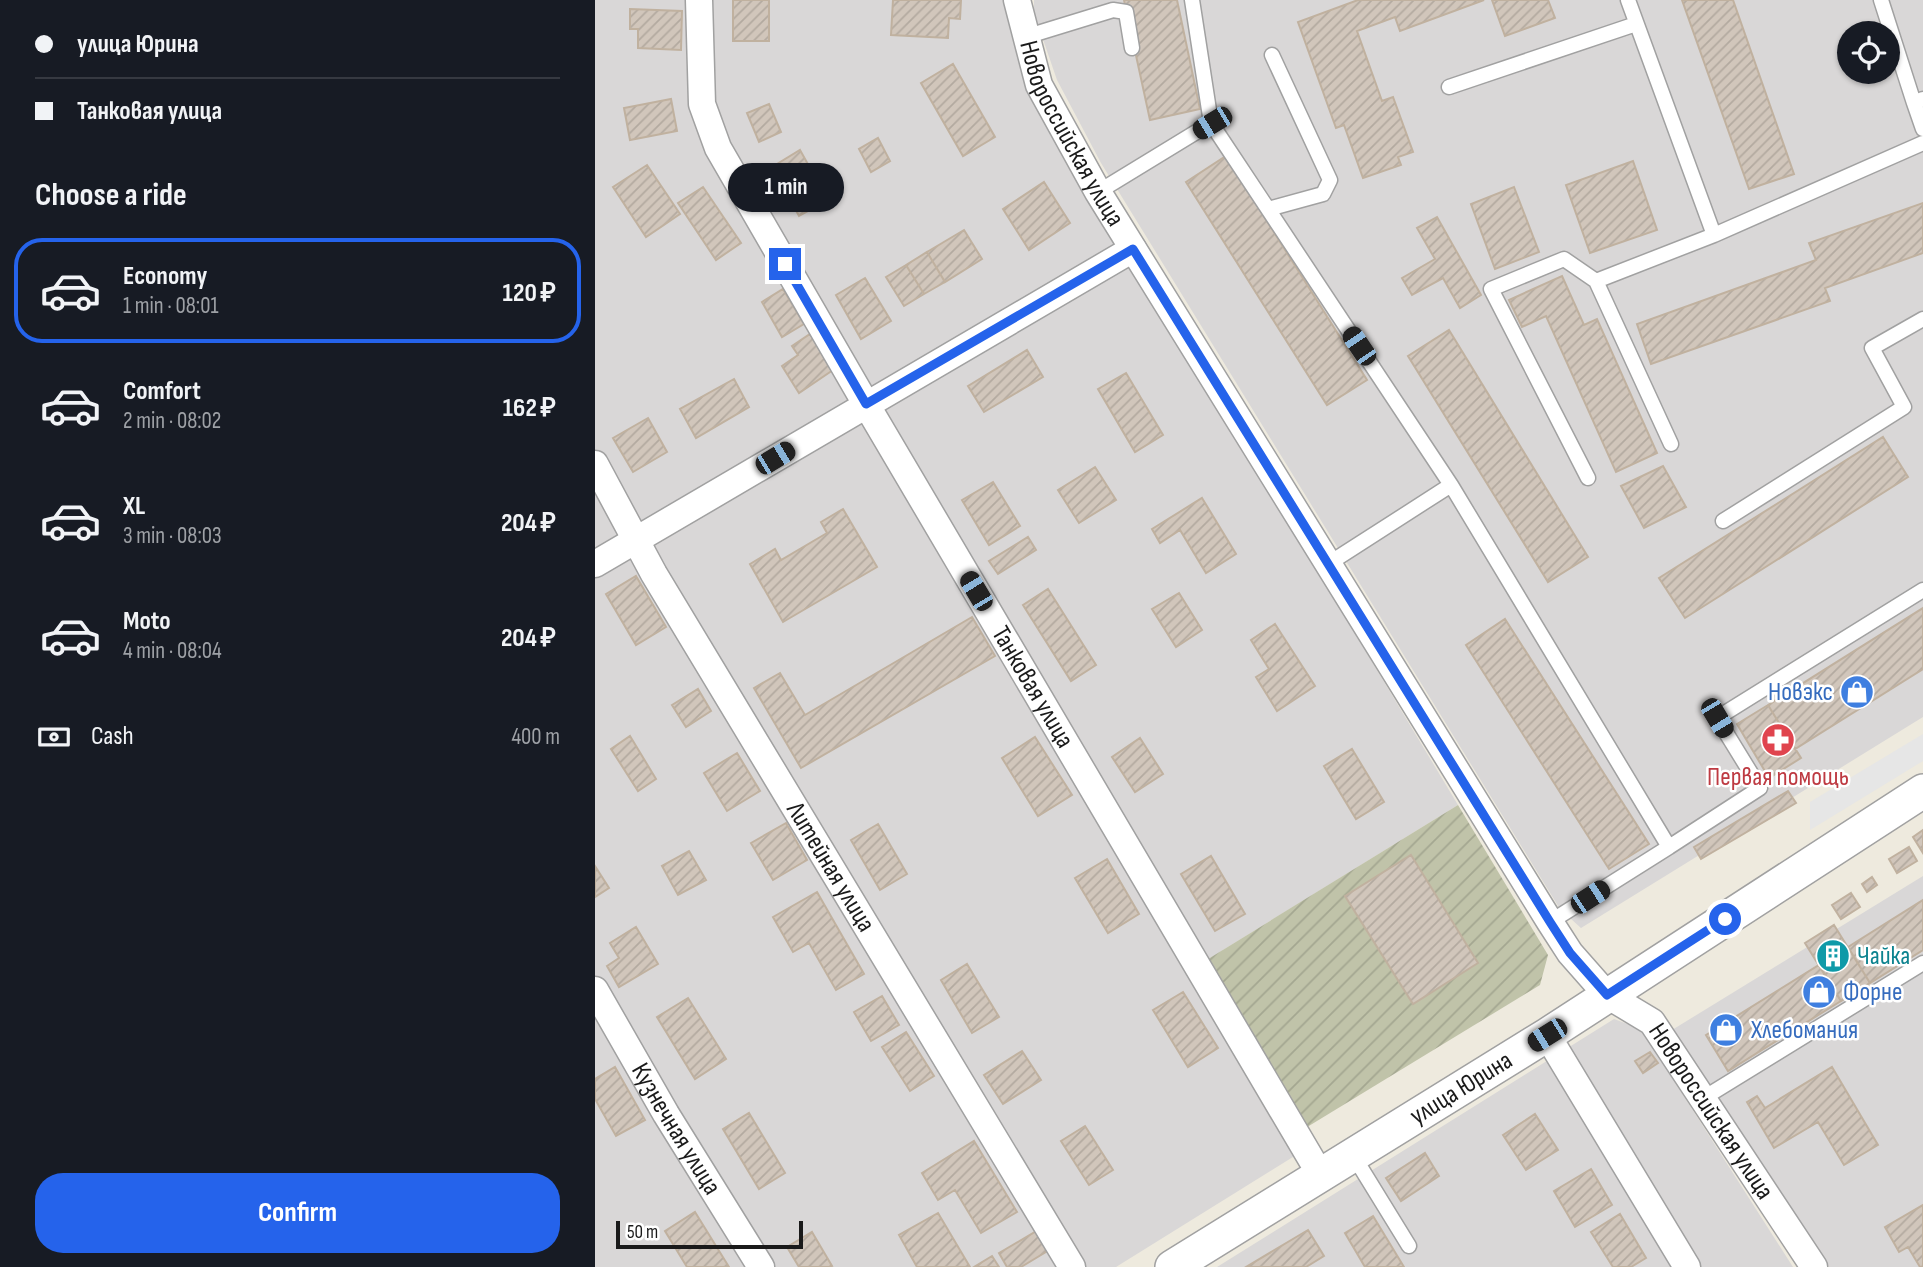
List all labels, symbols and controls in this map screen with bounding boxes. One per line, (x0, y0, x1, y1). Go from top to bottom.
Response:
map controls (1837, 21, 1900, 84)
button: locate (1837, 21, 1900, 84)
text: улица Юрина (77, 29, 199, 60)
street label: Новороссийская улица (1013, 37, 1131, 232)
text: Танковая улица (77, 96, 222, 127)
car (1189, 103, 1236, 143)
callout: 1 min (727, 162, 843, 212)
text: 1 min (765, 173, 807, 201)
text: Choose a ride (35, 176, 187, 215)
route end (769, 248, 801, 280)
icon: car (39, 259, 102, 322)
text: Economy (123, 261, 207, 292)
text: 120 ₽ (503, 278, 556, 309)
text: 1 min · 08:01 (123, 292, 218, 320)
car (1339, 323, 1380, 369)
icon: car (39, 374, 102, 437)
text: Comfort (123, 376, 201, 407)
text: 162 ₽ (503, 393, 556, 424)
text: 2 min · 08:02 (123, 407, 221, 435)
car (752, 438, 799, 478)
icon: car (39, 489, 102, 552)
text: XL (123, 491, 145, 522)
text: 204 ₽ (501, 508, 556, 539)
text: 3 min · 08:03 (123, 522, 222, 550)
car (957, 568, 996, 614)
icon: car (39, 604, 102, 667)
text: Moto (123, 606, 171, 637)
street label: Танковая улица (985, 620, 1081, 753)
text: 204 ₽ (501, 623, 556, 654)
text: 4 min · 08:04 (123, 637, 222, 665)
shop icon: Новэкс (1838, 673, 1876, 711)
place label: Новэкс (1768, 677, 1833, 708)
car (1698, 695, 1737, 741)
icon: cash (35, 718, 73, 756)
text: Cash (91, 721, 134, 752)
pharmacy icon: Первая помощь (1759, 721, 1797, 759)
text: 400 m (511, 723, 560, 751)
place label: Первая помощь (1707, 762, 1849, 793)
street label: Литейная улица (779, 796, 882, 937)
car (1567, 877, 1614, 917)
route start (1709, 903, 1741, 935)
building icon: Чайка (1814, 937, 1852, 975)
place label: Чайка (1857, 941, 1910, 972)
shop icon: Форне (1800, 973, 1838, 1011)
place label: Форне (1843, 977, 1902, 1008)
shop icon: Хлебомания (1707, 1011, 1745, 1049)
car (1524, 1015, 1571, 1055)
place label: Хлебомания (1750, 1015, 1858, 1046)
street label: Новороссийская улица (1642, 1017, 1780, 1205)
street label: улица Юрина (1404, 1045, 1518, 1131)
street label: Кузнечная улица (625, 1058, 728, 1201)
button: Confirm (35, 1173, 560, 1253)
scale bar (616, 1218, 803, 1250)
text: 50 m (627, 1221, 658, 1244)

